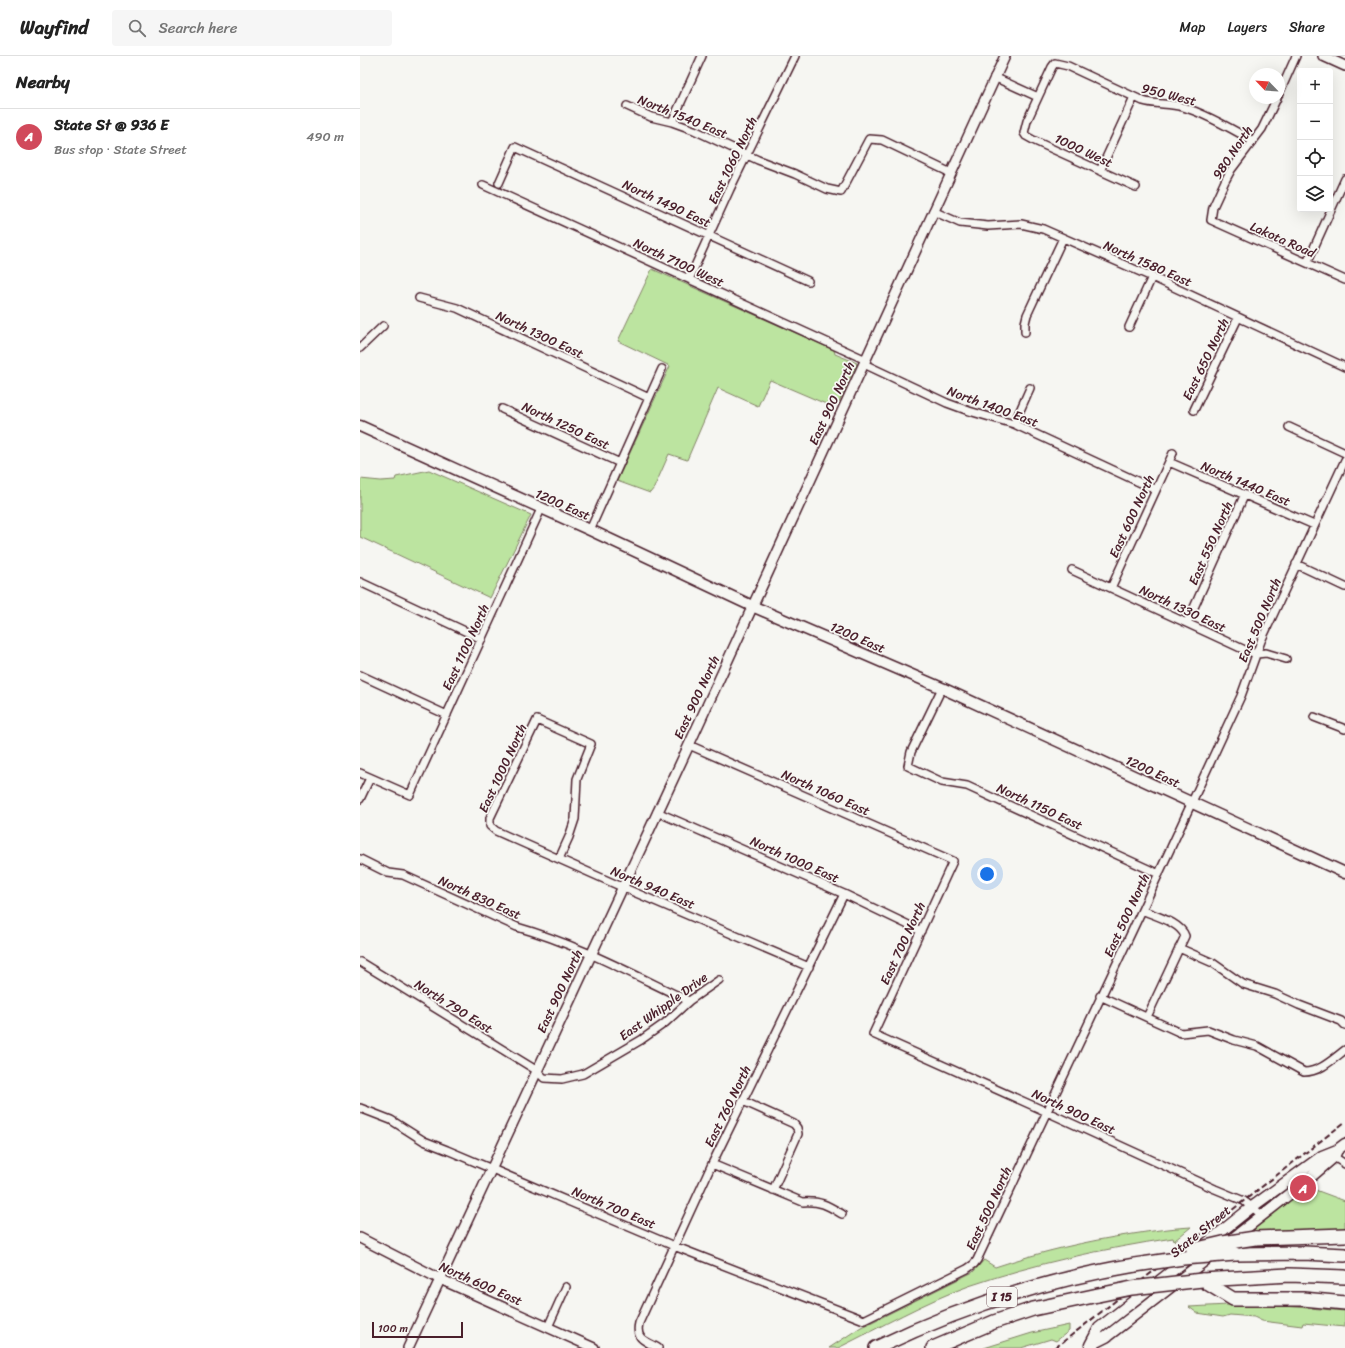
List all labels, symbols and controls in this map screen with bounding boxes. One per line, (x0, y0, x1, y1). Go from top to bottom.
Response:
search box (112, 10, 392, 46)
text: Wayfind (20, 11, 88, 44)
text: Search here (158, 15, 237, 41)
text: Map (1180, 15, 1205, 40)
text: Layers (1227, 15, 1267, 40)
text: Share (1289, 15, 1325, 40)
icon: search (126, 17, 148, 39)
text: Nearby (16, 67, 70, 97)
north arrow (1249, 68, 1285, 104)
map controls (1297, 68, 1333, 212)
button: + (1297, 68, 1333, 104)
street label: 950 West (1139, 77, 1199, 112)
street label: North 1540 East (634, 88, 732, 145)
button: − (1297, 104, 1333, 140)
text: State St @ 936 E (54, 112, 169, 138)
street label: East 1060 North (701, 112, 764, 208)
street label: 980 North (1206, 120, 1259, 184)
text: A (25, 125, 33, 148)
text: 490 m (306, 125, 344, 148)
street label: 1000 West (1051, 127, 1117, 174)
text: Bus stop · State Street (54, 138, 187, 161)
button: locate (1297, 140, 1333, 176)
street label: North 1490 East (619, 173, 715, 234)
button: layers (1297, 176, 1333, 212)
street label: Lakota Road (1246, 215, 1320, 265)
street label: North 7100 West (630, 231, 728, 294)
street label: North 1580 East (1100, 234, 1196, 293)
street label: North 1300 East (492, 304, 588, 365)
street label: East 650 North (1176, 314, 1235, 404)
street label: East 900 North (802, 357, 861, 449)
street label: North 1400 East (944, 379, 1042, 434)
street label: North 1250 East (518, 395, 614, 456)
street label: North 1440 East (1197, 454, 1295, 513)
street label: East 600 North (1102, 471, 1161, 562)
street label: 1200 East (531, 482, 594, 527)
street label: East 550 North (1182, 497, 1239, 589)
street label: East 500 North (1231, 574, 1288, 666)
street label: North 1330 East (1135, 578, 1230, 639)
street label: East 1100 North (435, 600, 496, 694)
street label: 1200 East (826, 615, 889, 660)
street label: East 900 North (667, 651, 726, 743)
street label: East 1000 North (472, 720, 533, 816)
street label: 1200 East (1122, 749, 1184, 794)
street label: North 1060 East (778, 763, 874, 822)
street label: North 1150 East (993, 776, 1087, 837)
street label: North 1000 East (746, 829, 844, 890)
street label: North 940 East (607, 859, 699, 916)
your location (977, 864, 997, 884)
street label: North 830 East (435, 869, 525, 926)
street label: East 500 North (1097, 869, 1156, 961)
street label: East 700 North (873, 898, 932, 989)
street label: East 900 North (530, 945, 589, 1037)
street label: East Whipple Drive (614, 966, 713, 1047)
street label: North 790 East (410, 973, 498, 1040)
street label: East 760 North (698, 1061, 757, 1151)
street label: North 900 East (1028, 1082, 1120, 1141)
street label: East 500 North (959, 1162, 1018, 1254)
pin: A (1290, 1173, 1316, 1203)
street label: North 700 East (568, 1179, 660, 1236)
street label: State Street (1165, 1199, 1236, 1263)
street label: North 600 East (435, 1255, 527, 1312)
road number: I 15 (987, 1287, 1017, 1307)
text: 100 m (378, 1319, 408, 1338)
scale bar (372, 1320, 463, 1339)

